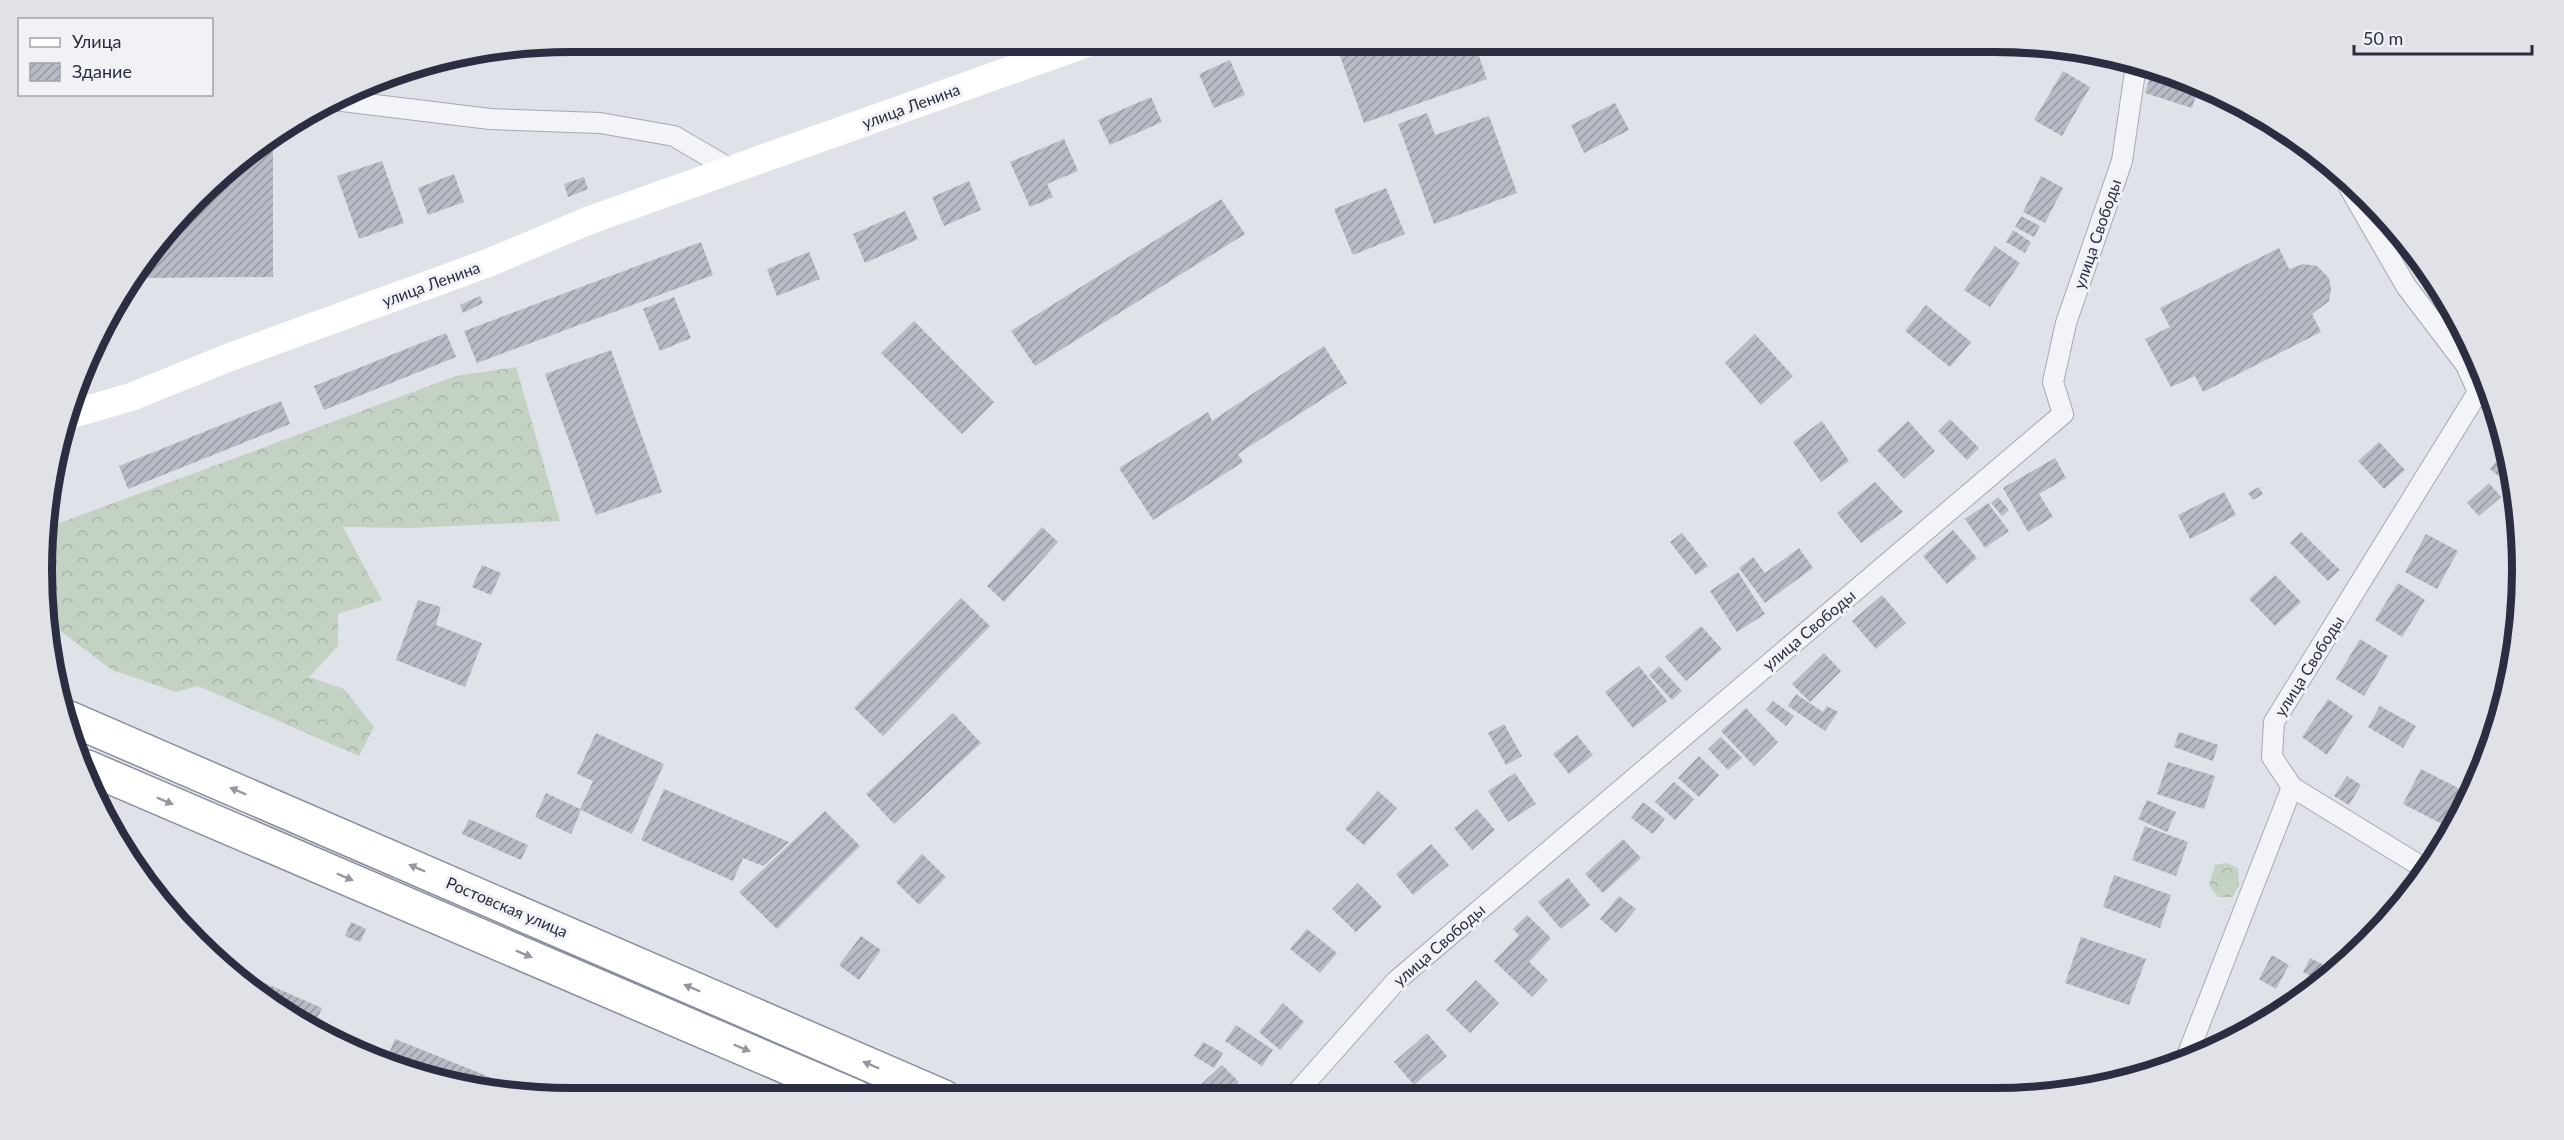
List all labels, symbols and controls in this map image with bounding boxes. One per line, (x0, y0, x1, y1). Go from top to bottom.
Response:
legend (18, 18, 213, 96)
scale bar (2354, 18, 2532, 56)
text: 50 m (2363, 27, 2403, 49)
text: Улица (72, 30, 122, 52)
text: Здание (72, 60, 132, 82)
street label: улица Ленина (859, 79, 962, 132)
street label: улица Свободы (2069, 176, 2124, 291)
street label: улица Ленина (379, 257, 482, 310)
street label: улица Свободы (1759, 585, 1859, 674)
street label: улица Свободы (2270, 612, 2347, 720)
one-way arrow (229, 786, 247, 795)
one-way arrow (157, 796, 174, 805)
one-way arrow (408, 863, 426, 873)
street label: Ростовская улица (444, 872, 571, 941)
one-way arrow (336, 873, 353, 882)
street label: улица Свободы (1389, 900, 1488, 990)
one-way arrow (515, 950, 533, 960)
one-way arrow (683, 983, 701, 993)
one-way arrow (733, 1043, 751, 1053)
one-way arrow (862, 1060, 880, 1070)

